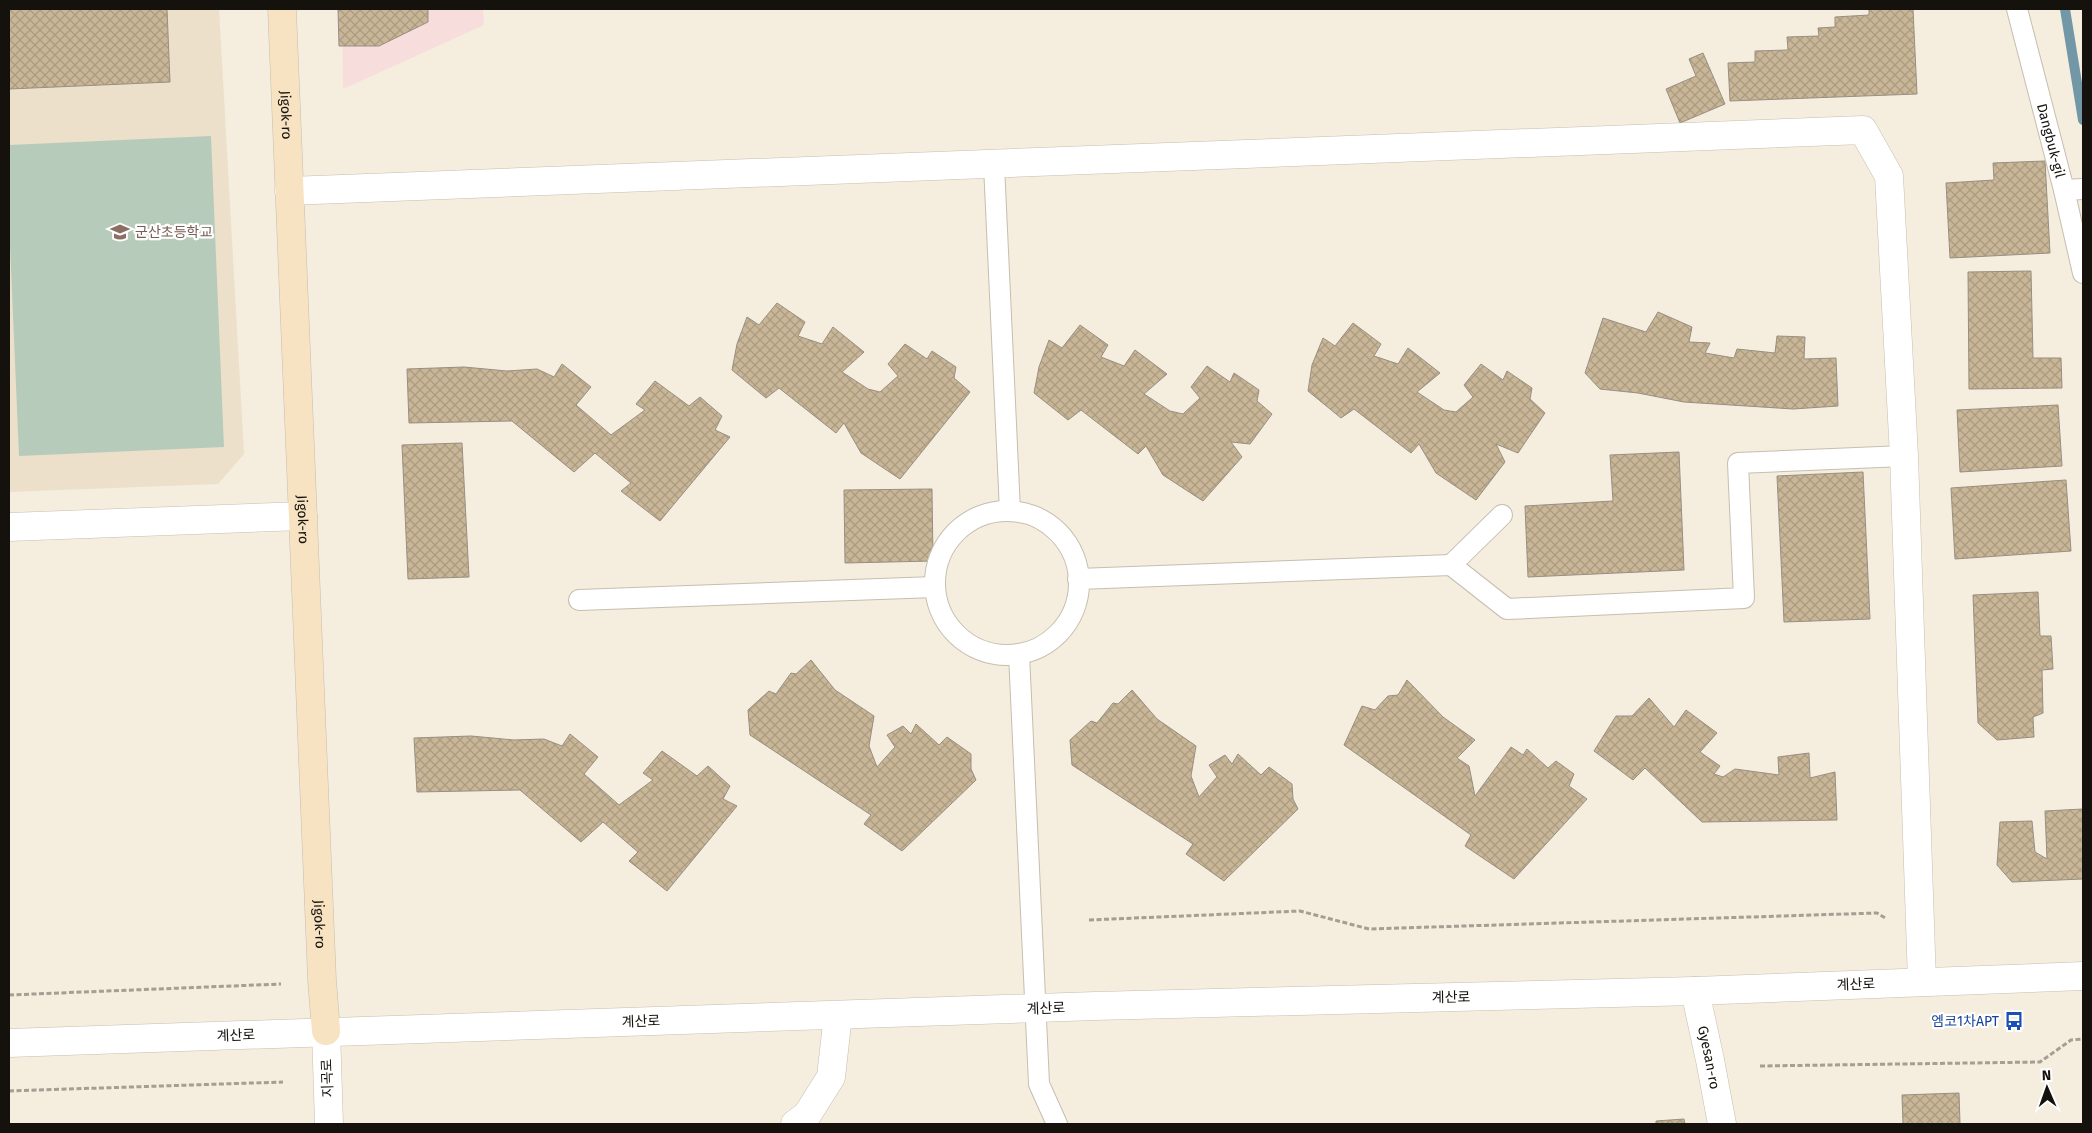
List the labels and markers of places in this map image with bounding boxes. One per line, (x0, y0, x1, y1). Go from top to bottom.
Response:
school or university icon: 군산초등학교 (109, 221, 131, 243)
place label: 군산초등학교 (135, 224, 212, 241)
bus stop icon: 엠코1차APT (2003, 1010, 2025, 1032)
place label: 엠코1차APT (1931, 1013, 2000, 1030)

